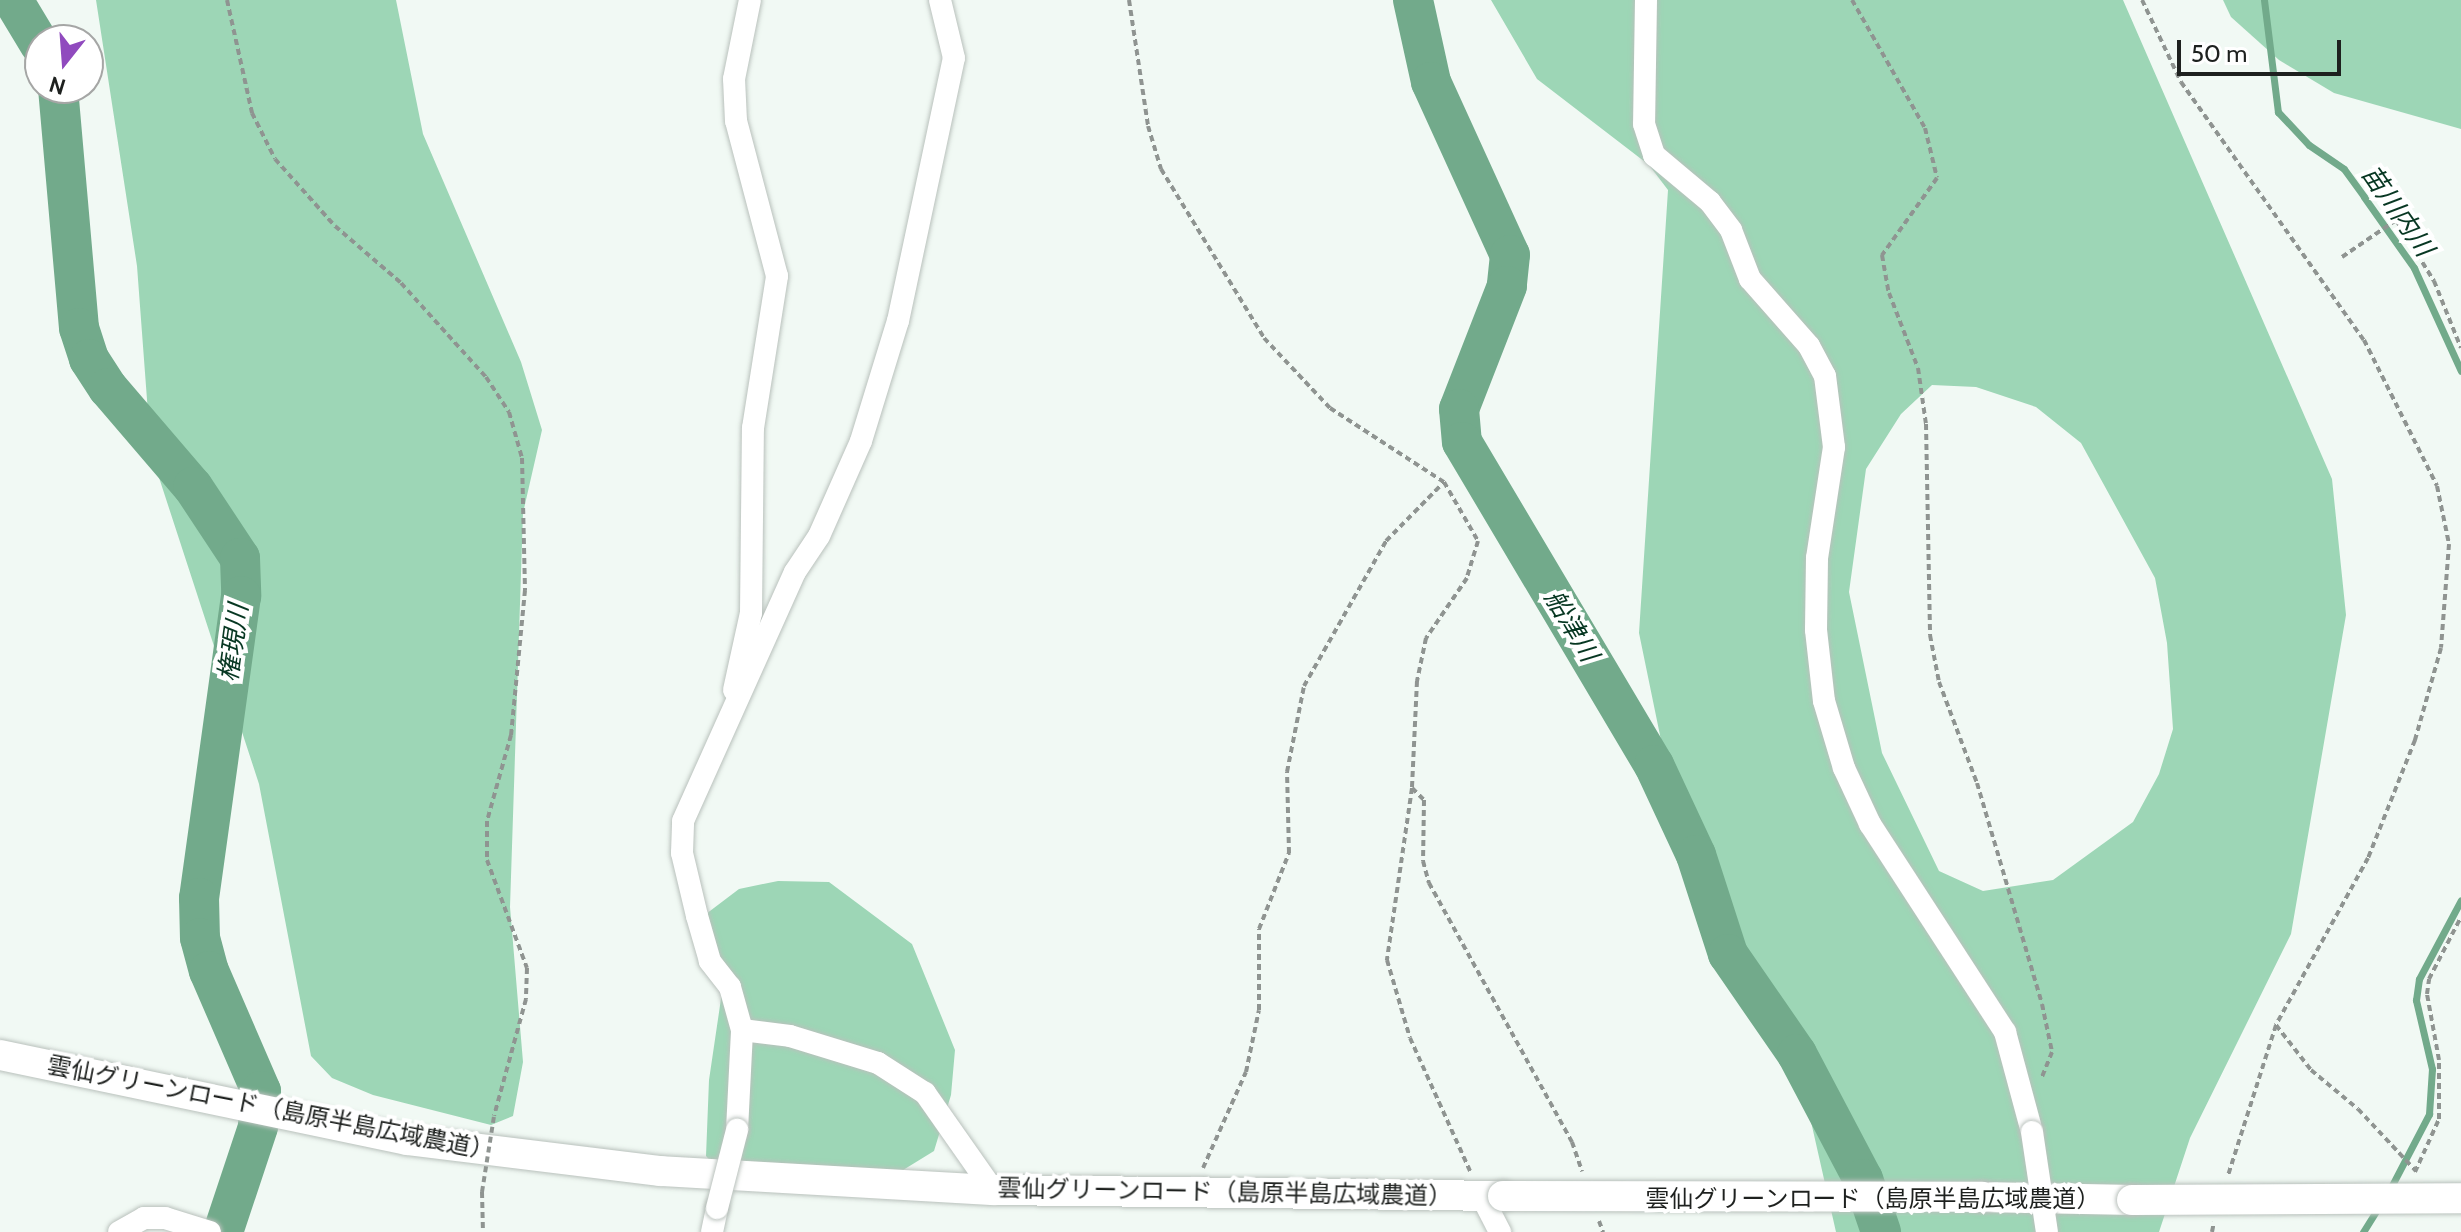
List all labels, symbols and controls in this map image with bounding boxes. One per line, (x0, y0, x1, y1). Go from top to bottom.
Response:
north arrow (24, 24, 104, 104)
scale bar (2181, 24, 2345, 74)
text: 50 m (2191, 39, 2247, 68)
text: N (46, 70, 69, 101)
water label: 苗川内川 (2354, 159, 2440, 263)
water label: 船津川 (1538, 585, 1604, 667)
water label: 権現川 (213, 602, 255, 684)
street label: 雲仙グリーンロード（島原半島広域農道） (44, 1050, 498, 1166)
street label: 雲仙グリーンロード（島原半島広域農道） (997, 1174, 1453, 1210)
street label: 雲仙グリーンロード（島原半島広域農道） (1645, 1185, 2101, 1213)

